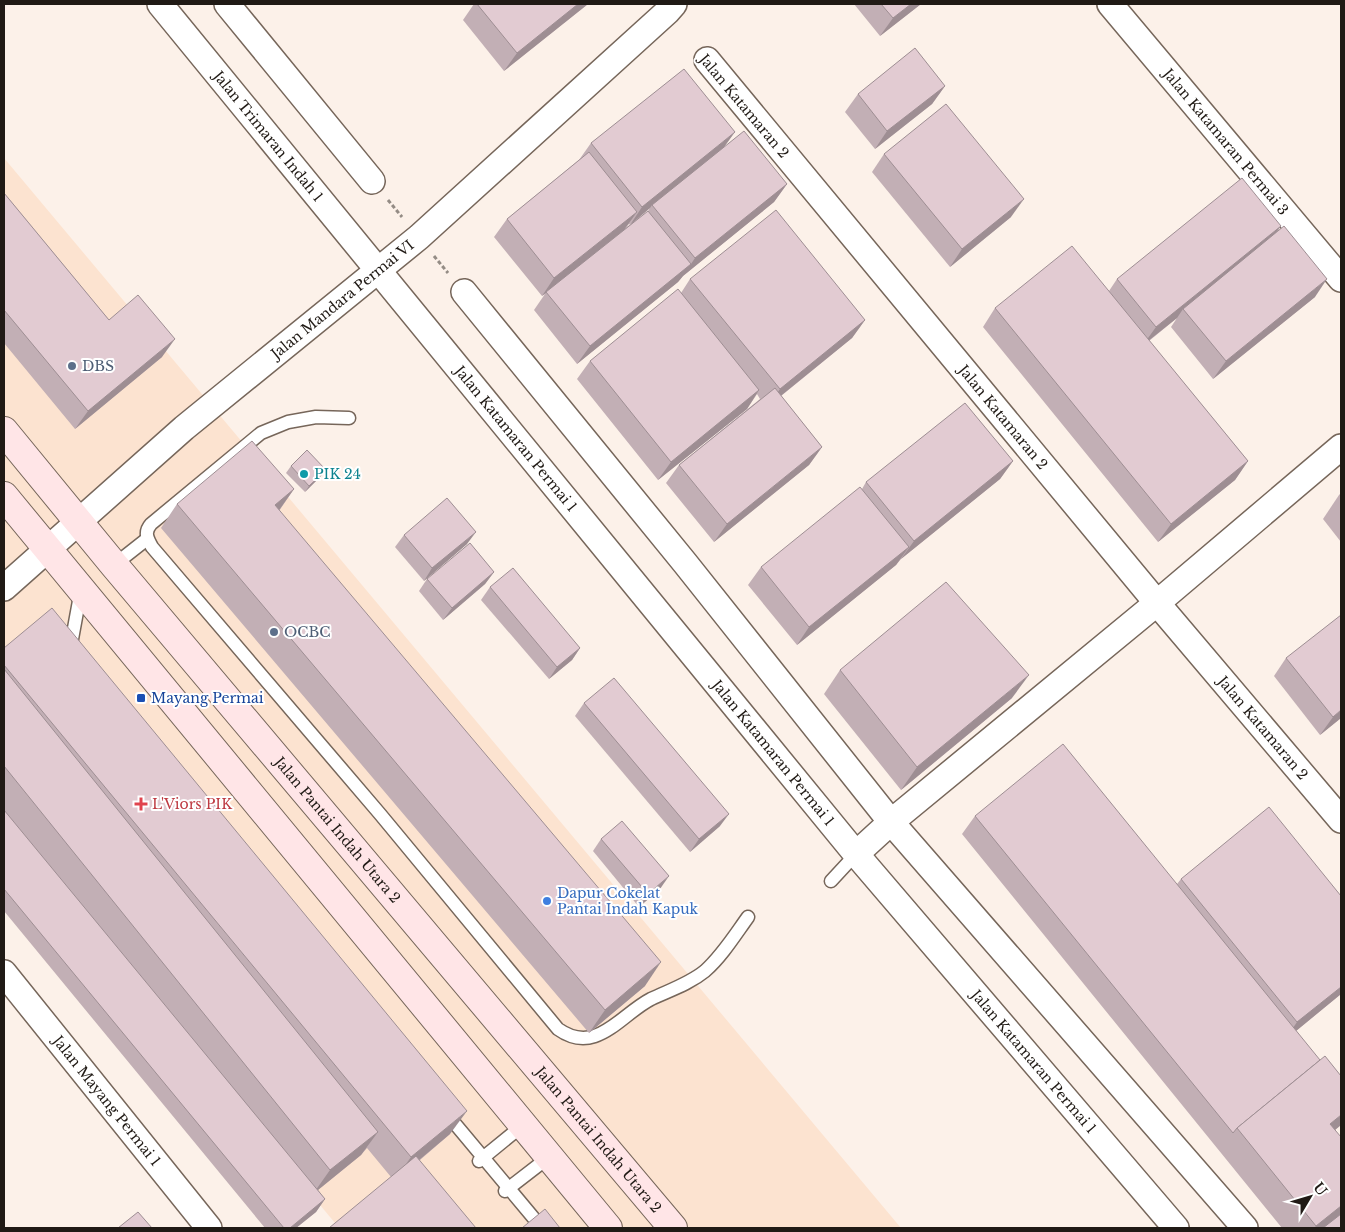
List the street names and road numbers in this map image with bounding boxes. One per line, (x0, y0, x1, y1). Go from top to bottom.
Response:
street label: Jalan Katamaran 2 (694, 49, 793, 162)
street label: Jalan Katamaran Permai 3 (1158, 63, 1292, 219)
street label: Jalan Trimaran Indah 1 (208, 66, 327, 205)
street label: Jalan Mandara Permai VI (266, 236, 418, 364)
street label: Jalan Katamaran 2 (953, 360, 1052, 473)
street label: Jalan Katamaran Permai 1 (450, 361, 581, 515)
street label: Jalan Katamaran 2 (1213, 671, 1312, 783)
street label: Jalan Katamaran Permai 1 (707, 675, 838, 830)
street label: Jalan Pantai Indah Utara 2 (269, 752, 404, 907)
street label: Jalan Katamaran Permai 1 (966, 985, 1100, 1137)
street label: Jalan Mayang Permai 1 (48, 1031, 164, 1170)
street label: Jalan Pantai Indah Utara 2 (530, 1061, 665, 1216)

